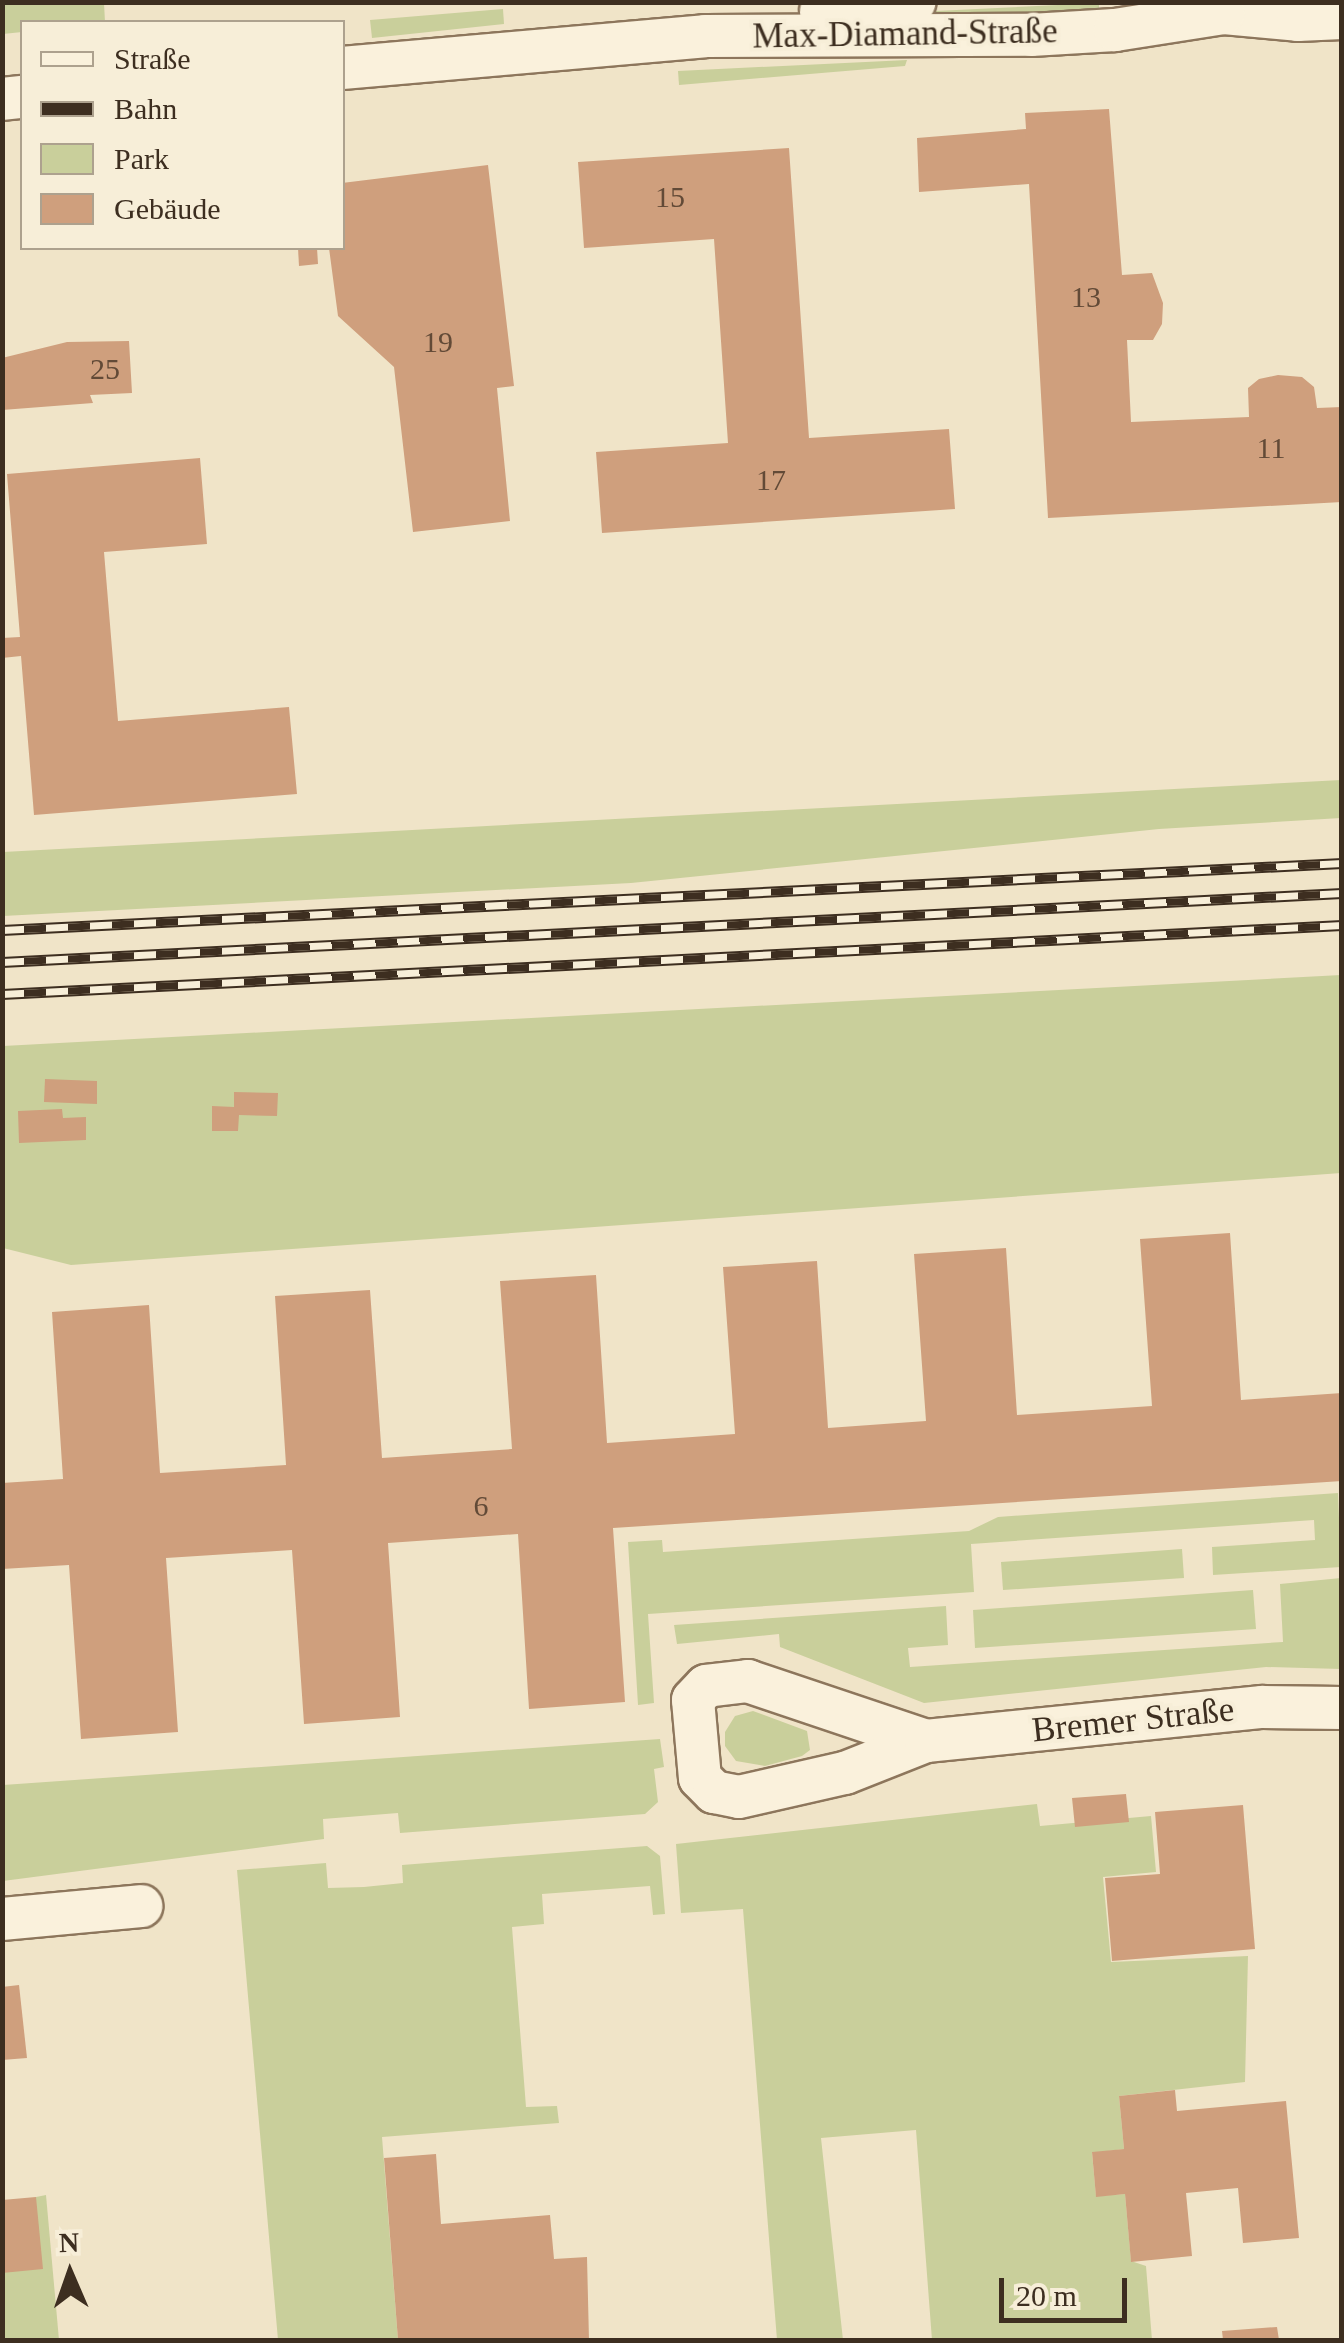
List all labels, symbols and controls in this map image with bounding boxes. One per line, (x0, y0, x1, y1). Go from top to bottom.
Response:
street label: Max-Diamand-Straße (752, 10, 1058, 58)
legend (20, 20, 345, 250)
text: Straße (114, 42, 191, 75)
text: Bahn (114, 92, 177, 125)
text: Park (114, 142, 169, 175)
house number: 15 (655, 179, 685, 215)
text: Gebäude (114, 192, 221, 225)
house number: 13 (1071, 279, 1101, 315)
house number: 19 (423, 324, 453, 360)
house number: 25 (90, 351, 120, 387)
house number: 11 (1257, 430, 1285, 466)
house number: 17 (756, 462, 786, 498)
house number: 6 (474, 1488, 488, 1524)
street label: Bremer Straße (1030, 1688, 1236, 1752)
north arrow (20, 2223, 120, 2323)
text: N (58, 2227, 80, 2258)
scale bar (1004, 2258, 1132, 2320)
text: 20 m (1016, 2279, 1077, 2312)

